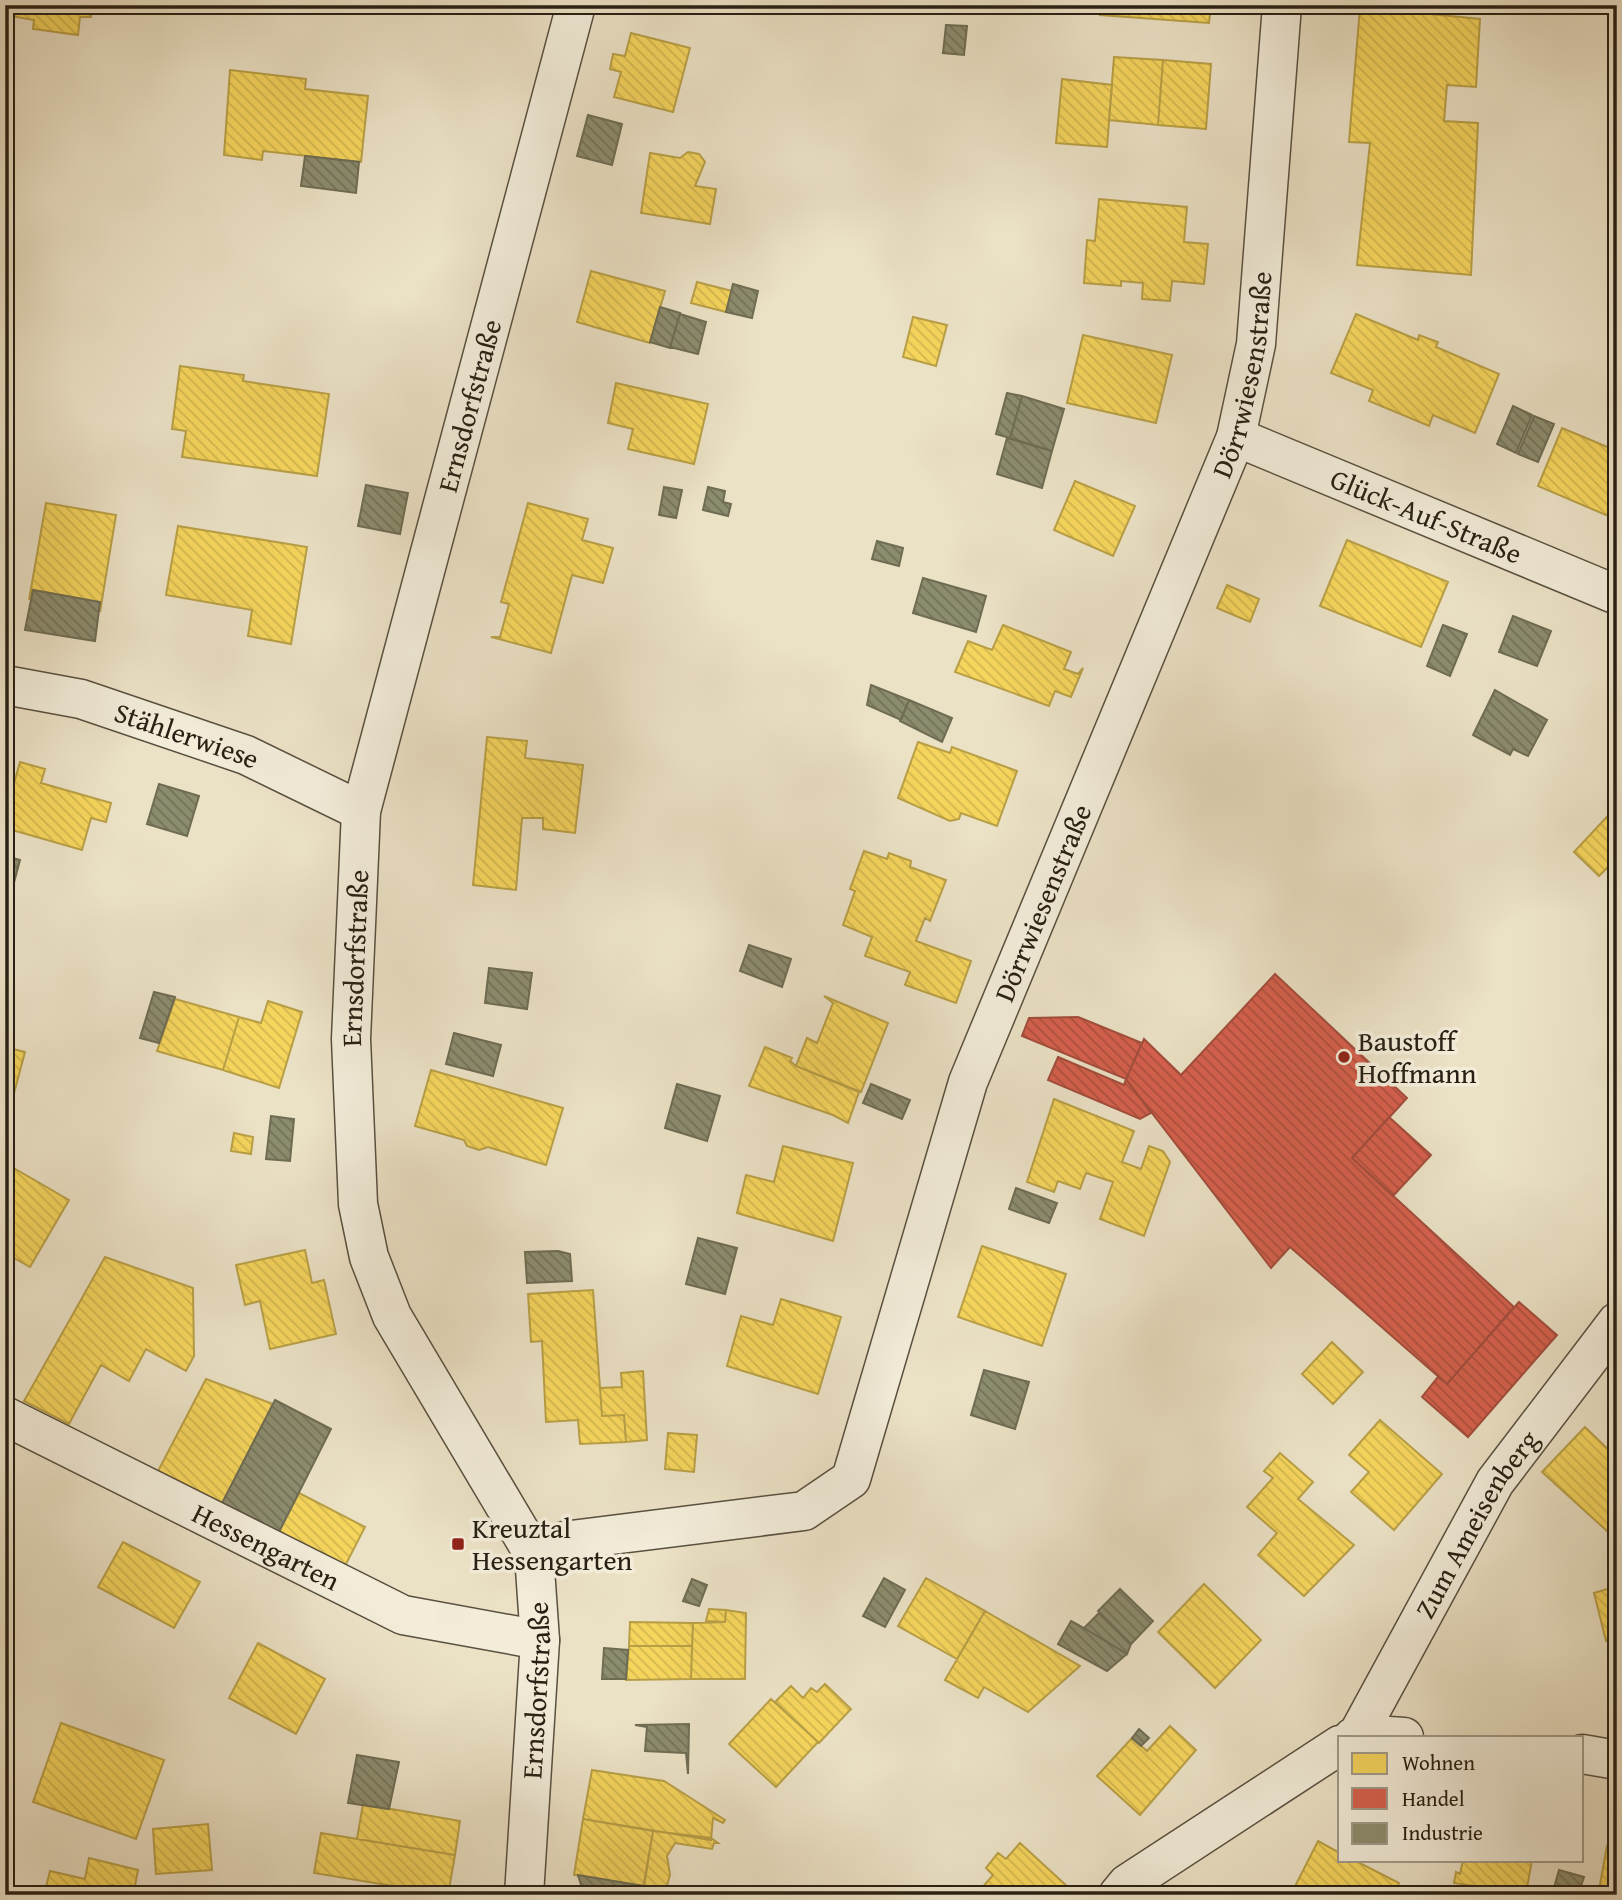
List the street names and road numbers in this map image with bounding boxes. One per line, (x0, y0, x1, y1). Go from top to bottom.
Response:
street label: Dörrwiesenstraße (1200, 270, 1282, 484)
street label: Ernsdorfstraße (426, 315, 511, 497)
street label: Glück-Auf-Straße (1325, 457, 1528, 573)
street label: Stählerwiese (109, 691, 267, 779)
street label: Dörrwiesenstraße (983, 797, 1101, 1007)
street label: Ernsdorfstraße (330, 869, 378, 1048)
street label: Zum Ameisenberg (1404, 1421, 1548, 1625)
street label: Hessengarten (186, 1492, 348, 1600)
street label: Ernsdorfstraße (510, 1600, 560, 1780)

